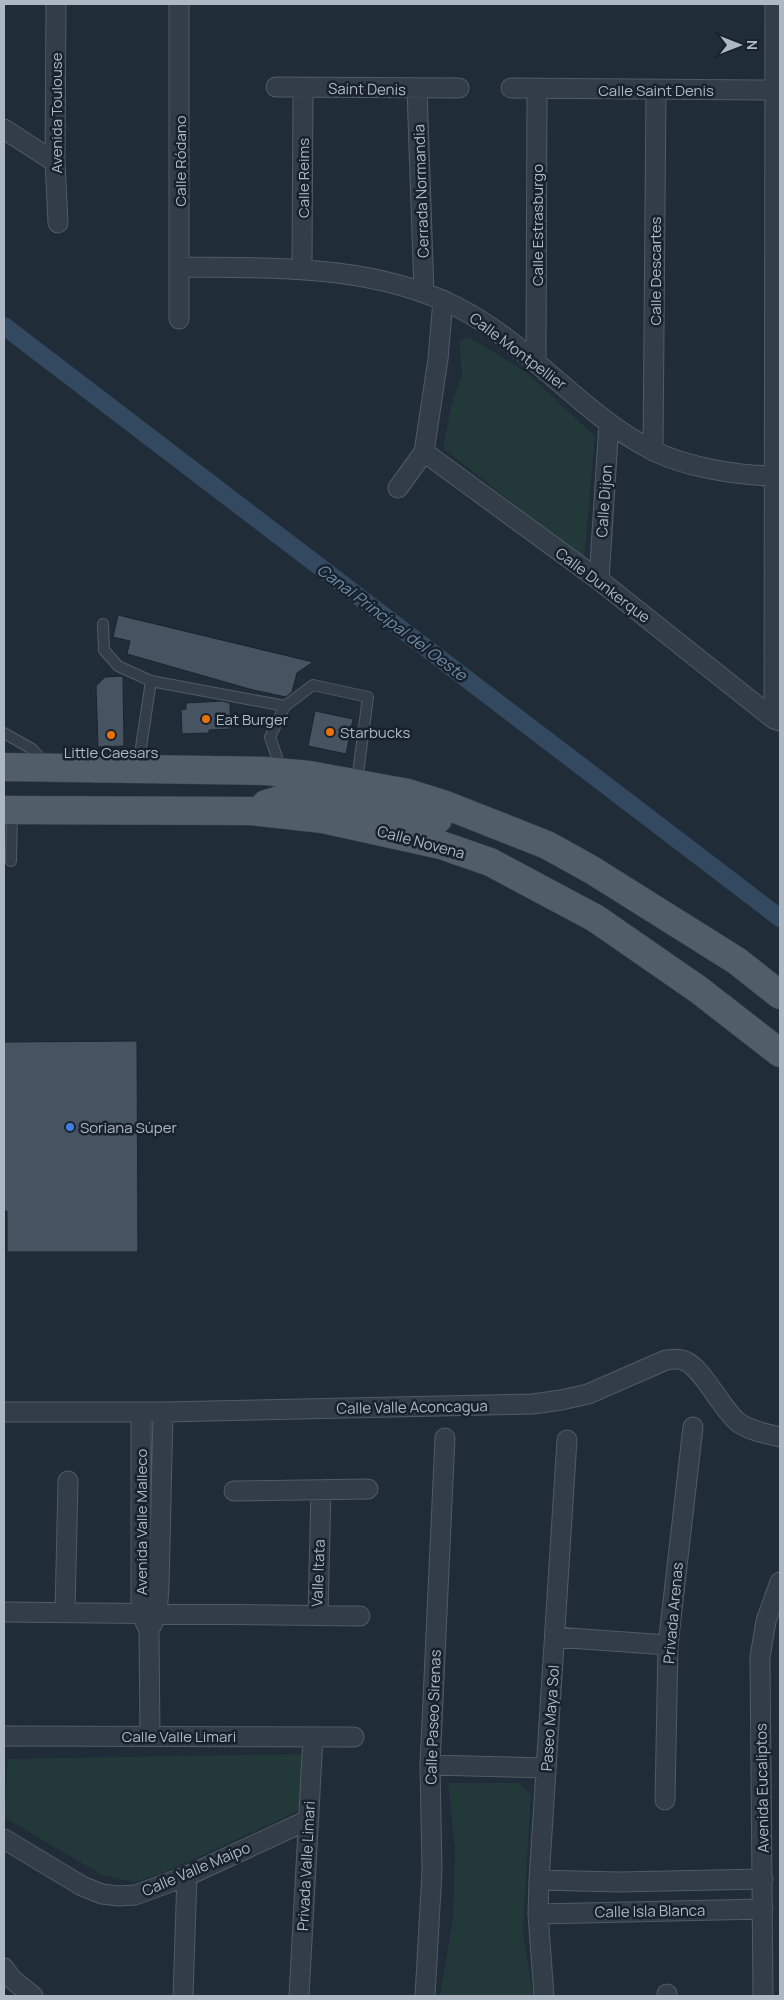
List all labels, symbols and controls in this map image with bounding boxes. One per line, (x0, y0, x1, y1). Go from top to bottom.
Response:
north arrow (714, 20, 764, 70)
text: N (743, 40, 762, 50)
street label: Avenida Toulouse (46, 52, 67, 173)
street label: Saint Denis (328, 78, 406, 100)
street label: Calle Saint Denis (598, 80, 714, 101)
street label: Calle Ródano (170, 115, 191, 207)
street label: Cerrada Normandia (408, 124, 434, 258)
street label: Calle Reims (293, 138, 314, 218)
street label: Calle Estrasburgo (527, 164, 548, 286)
street label: Calle Descartes (645, 216, 666, 325)
street label: Calle Montpellier (465, 308, 571, 395)
street label: Calle Dijon (591, 464, 617, 538)
street label: Calle Dunkerque (551, 542, 655, 628)
water label: Canal Principal del Oeste (313, 558, 473, 687)
place label: Eat Burger (216, 709, 289, 730)
marker: Eat Burger (200, 713, 212, 725)
place label: Starbucks (340, 722, 410, 743)
marker: Starbucks (324, 726, 336, 738)
marker: Little Caesars (105, 729, 117, 741)
place label: Little Caesars (64, 742, 158, 763)
street label: Calle Novena (375, 820, 467, 864)
place label: Soriana Súper (80, 1117, 177, 1138)
marker: Soriana Súper (64, 1121, 76, 1133)
street label: Calle Valle Aconcagua (336, 1395, 488, 1419)
street label: Avenida Valle Malleco (131, 1449, 152, 1595)
street label: Valle Itata (306, 1539, 330, 1607)
street label: Privada Arenas (658, 1561, 688, 1665)
street label: Calle Paseo Sirenas (420, 1649, 446, 1785)
street label: Paseo Maya Sol (536, 1664, 564, 1772)
street label: Avenida Eucaliptos (750, 1723, 774, 1853)
street label: Calle Valle Limari (122, 1726, 236, 1747)
street label: Privada Valle Limari (292, 1800, 320, 1932)
street label: Calle Valle Maipo (139, 1837, 253, 1901)
street label: Calle Isla Blanca (595, 1900, 705, 1922)

